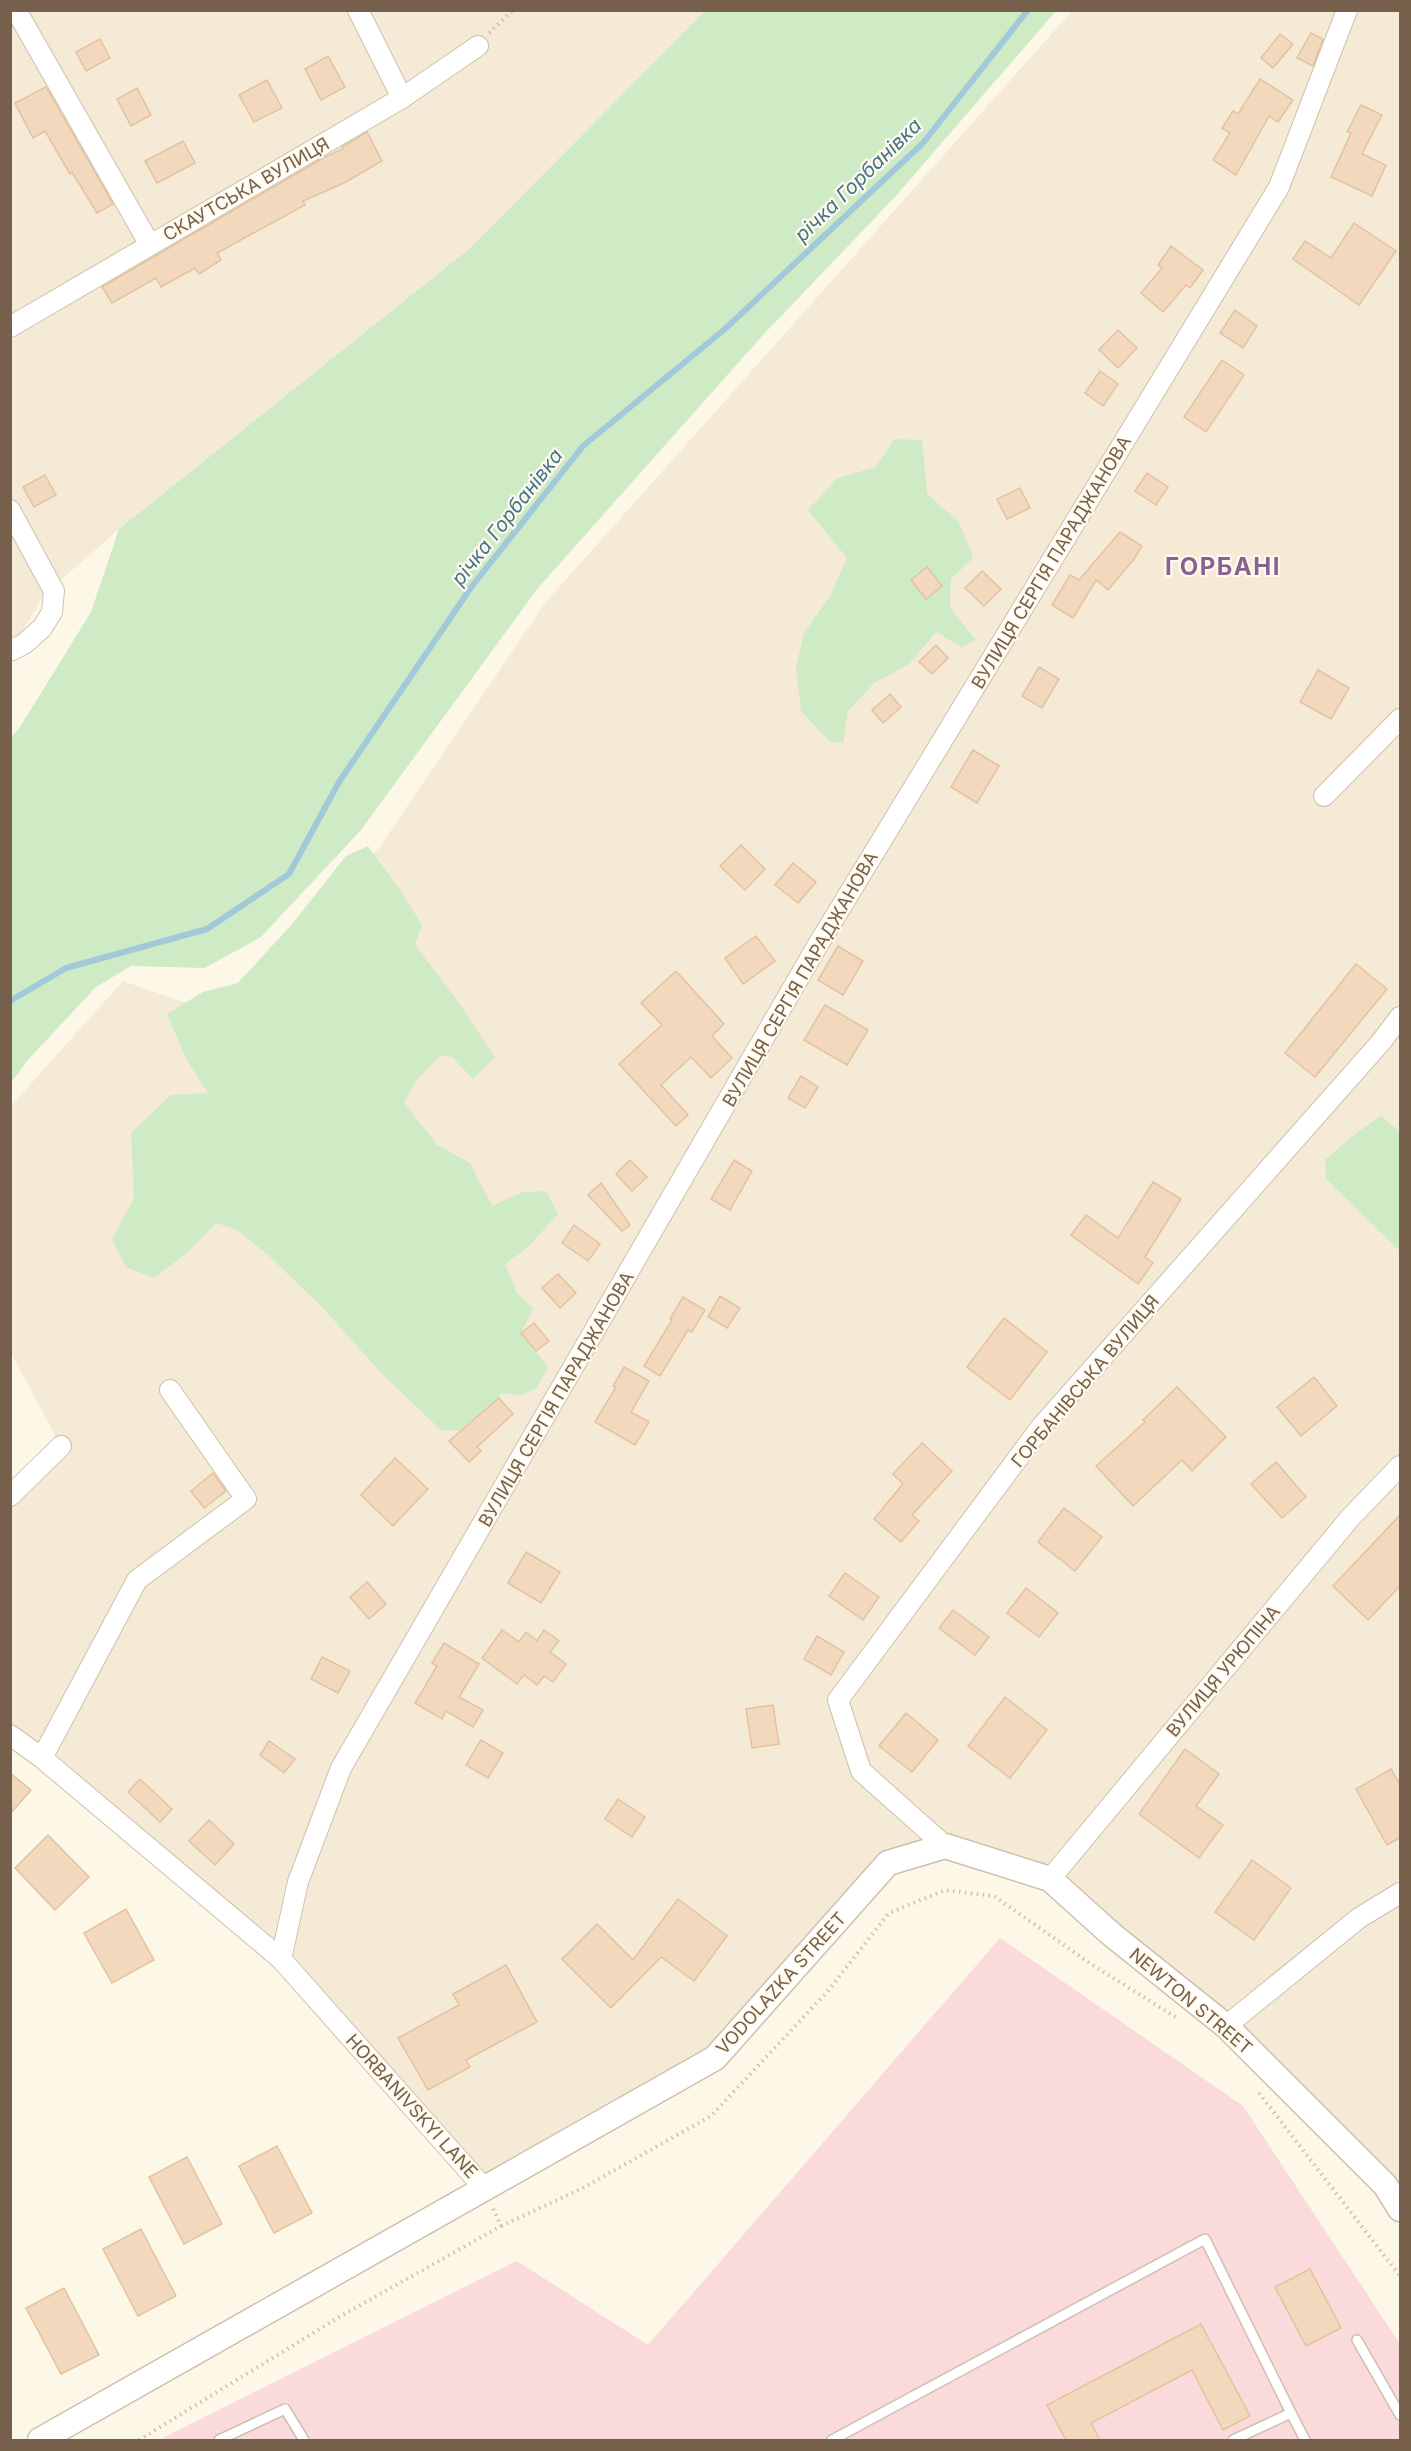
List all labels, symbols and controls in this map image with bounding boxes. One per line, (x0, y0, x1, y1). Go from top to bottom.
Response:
water label: річка Горбанівка (789, 113, 926, 247)
street label: СКАУТСЬКА ВУЛИЦЯ (159, 133, 333, 245)
street label: ВУЛИЦЯ СЕРГІЯ ПАРАДЖАНОВА (967, 432, 1135, 692)
water label: річка Горбанівка (446, 444, 568, 591)
district label: ГОРБАНІ (1165, 552, 1281, 581)
street label: ВУЛИЦЯ СЕРГІЯ ПАРАДЖАНОВА (718, 848, 882, 1110)
street label: ВУЛИЦЯ СЕРГІЯ ПАРАДЖАНОВА (474, 1268, 638, 1530)
street label: ГОРБАНІВСЬКА ВУЛИЦЯ (1007, 1291, 1163, 1471)
street label: ВУЛИЦЯ УРЮПІНА (1162, 1601, 1284, 1741)
street label: VODOLAZKA STREET (712, 1908, 850, 2058)
street label: NEWTON STREET (1125, 1944, 1257, 2058)
street label: HORBANIVSKYI LANE (342, 2030, 482, 2182)

